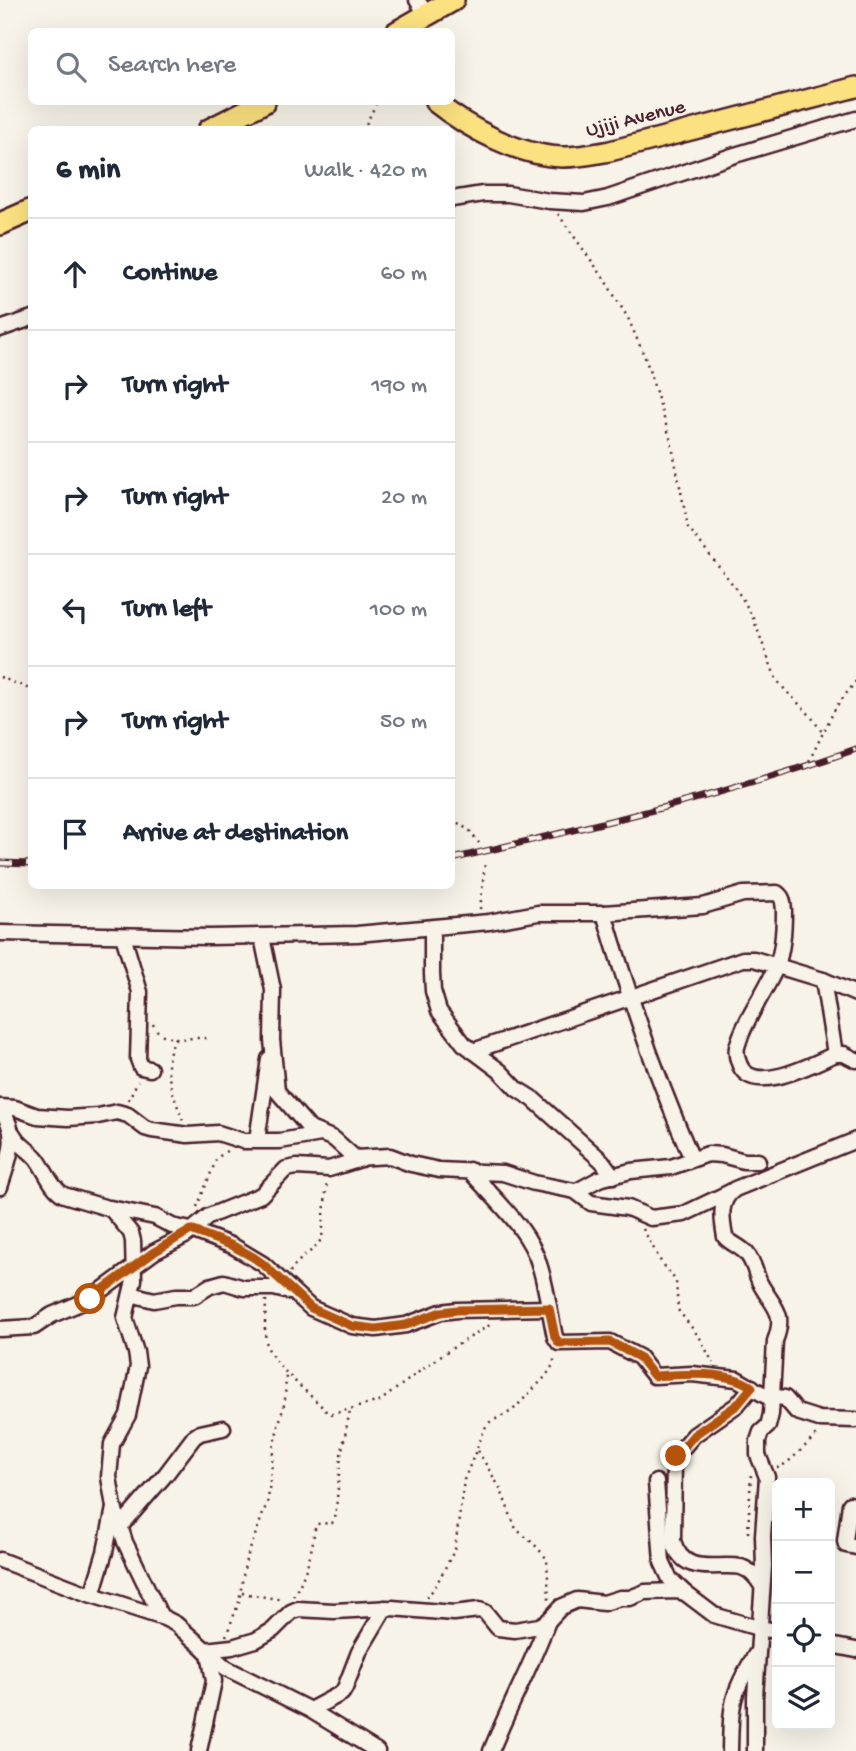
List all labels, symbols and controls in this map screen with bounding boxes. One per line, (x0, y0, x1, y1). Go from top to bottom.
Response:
search box (28, 28, 455, 105)
icon: search (52, 48, 90, 86)
text: Search here (108, 51, 236, 82)
street label: Ujiji Avenue (584, 95, 689, 144)
text: 6 min (56, 154, 120, 189)
text: Walk · 420 m (304, 158, 427, 185)
icon: ahead (56, 255, 94, 293)
text: Continue (123, 259, 217, 290)
text: 60 m (381, 261, 427, 288)
icon: right (56, 367, 94, 405)
text: Turn right (123, 371, 227, 402)
text: 190 m (371, 373, 427, 400)
icon: right (56, 479, 94, 517)
text: Turn right (123, 483, 227, 514)
text: 20 m (381, 485, 427, 512)
icon: left (56, 591, 94, 629)
text: Turn left (123, 595, 211, 626)
text: 100 m (370, 597, 427, 624)
icon: right (56, 703, 94, 741)
text: Turn right (123, 707, 227, 738)
text: 50 m (380, 709, 427, 736)
icon: arrive (56, 815, 94, 853)
text: Arrive at destination (123, 819, 348, 850)
route start (74, 1283, 105, 1314)
route end (660, 1440, 691, 1471)
map controls (772, 1478, 835, 1730)
button: + (772, 1478, 835, 1541)
button: − (772, 1541, 835, 1604)
button: locate (772, 1604, 835, 1667)
button: layers (772, 1667, 835, 1730)

